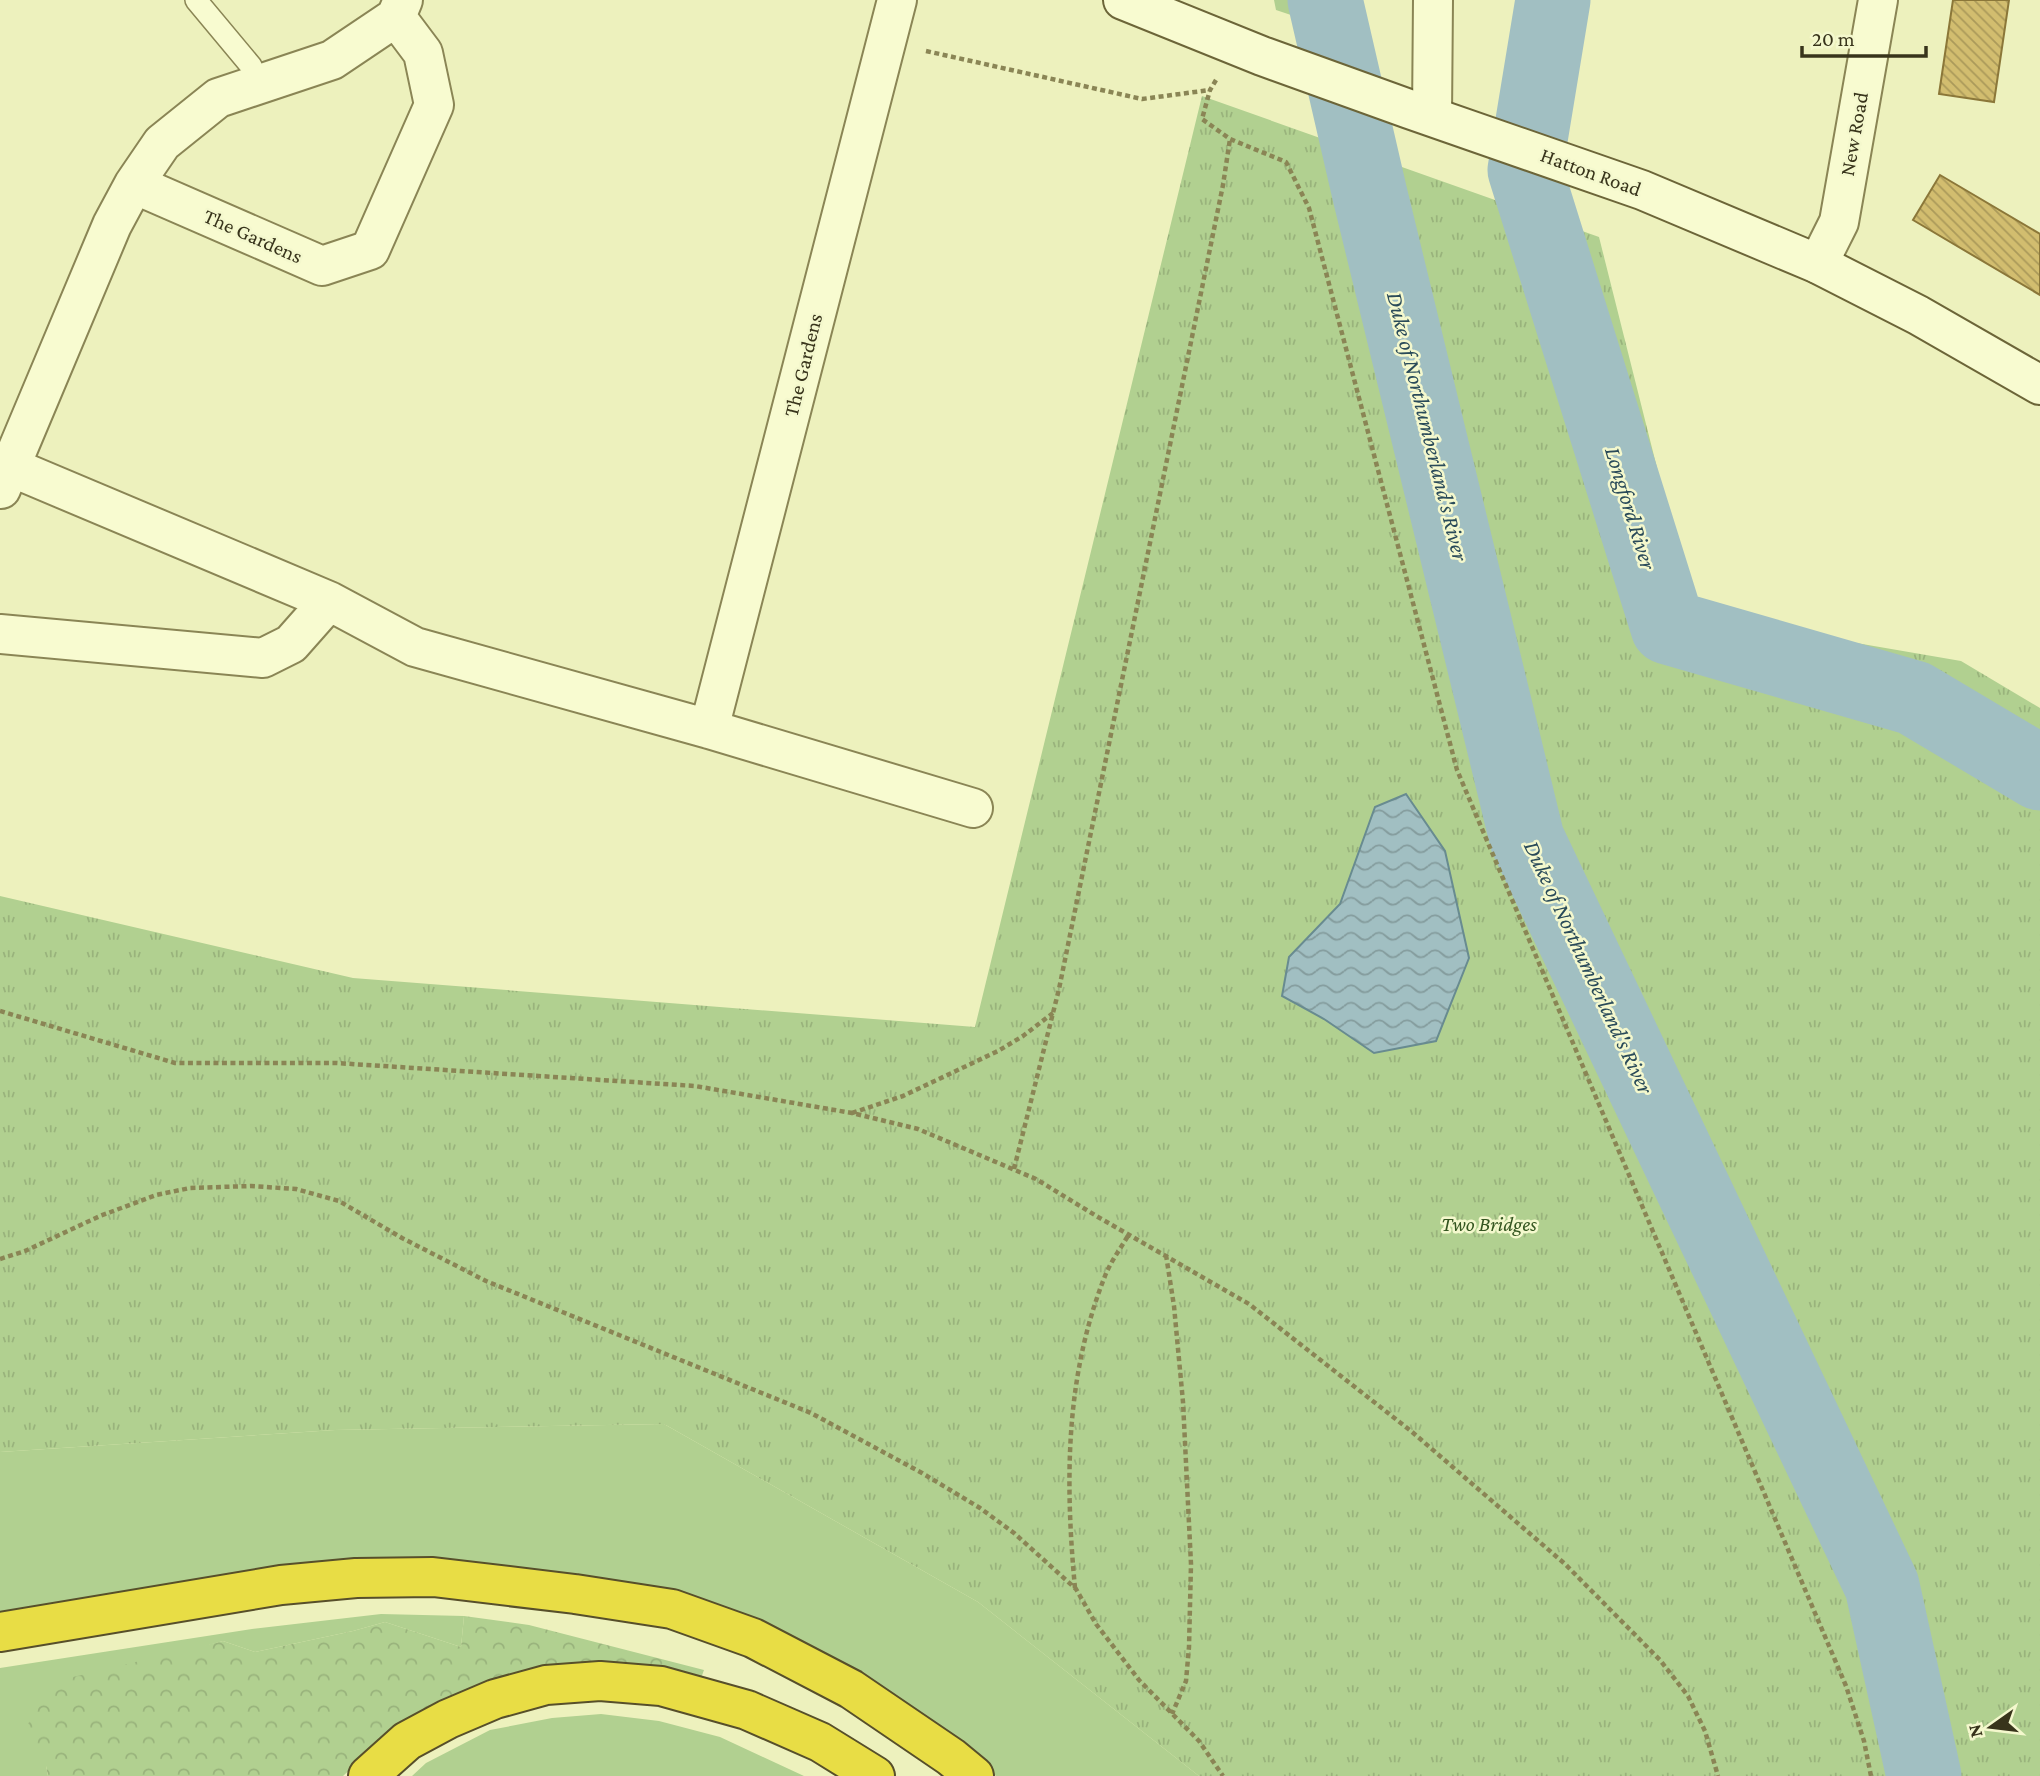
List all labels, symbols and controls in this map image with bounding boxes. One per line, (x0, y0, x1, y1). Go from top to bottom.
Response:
scale bar (1802, 14, 1926, 58)
text: 20 m (1812, 27, 1855, 51)
street label: New Road (1835, 90, 1873, 178)
street label: Hatton Road (1537, 143, 1645, 201)
street label: The Gardens (200, 204, 306, 268)
water label: Duke of Northumberland's River (1382, 289, 1474, 564)
street label: The Gardens (779, 311, 827, 419)
water label: Longford River (1600, 444, 1662, 573)
water label: Duke of Northumberland's River (1519, 836, 1660, 1099)
park label: Two Bridges (1441, 1212, 1537, 1236)
north arrow (1956, 1692, 2026, 1762)
text: N (1963, 1722, 1987, 1740)

